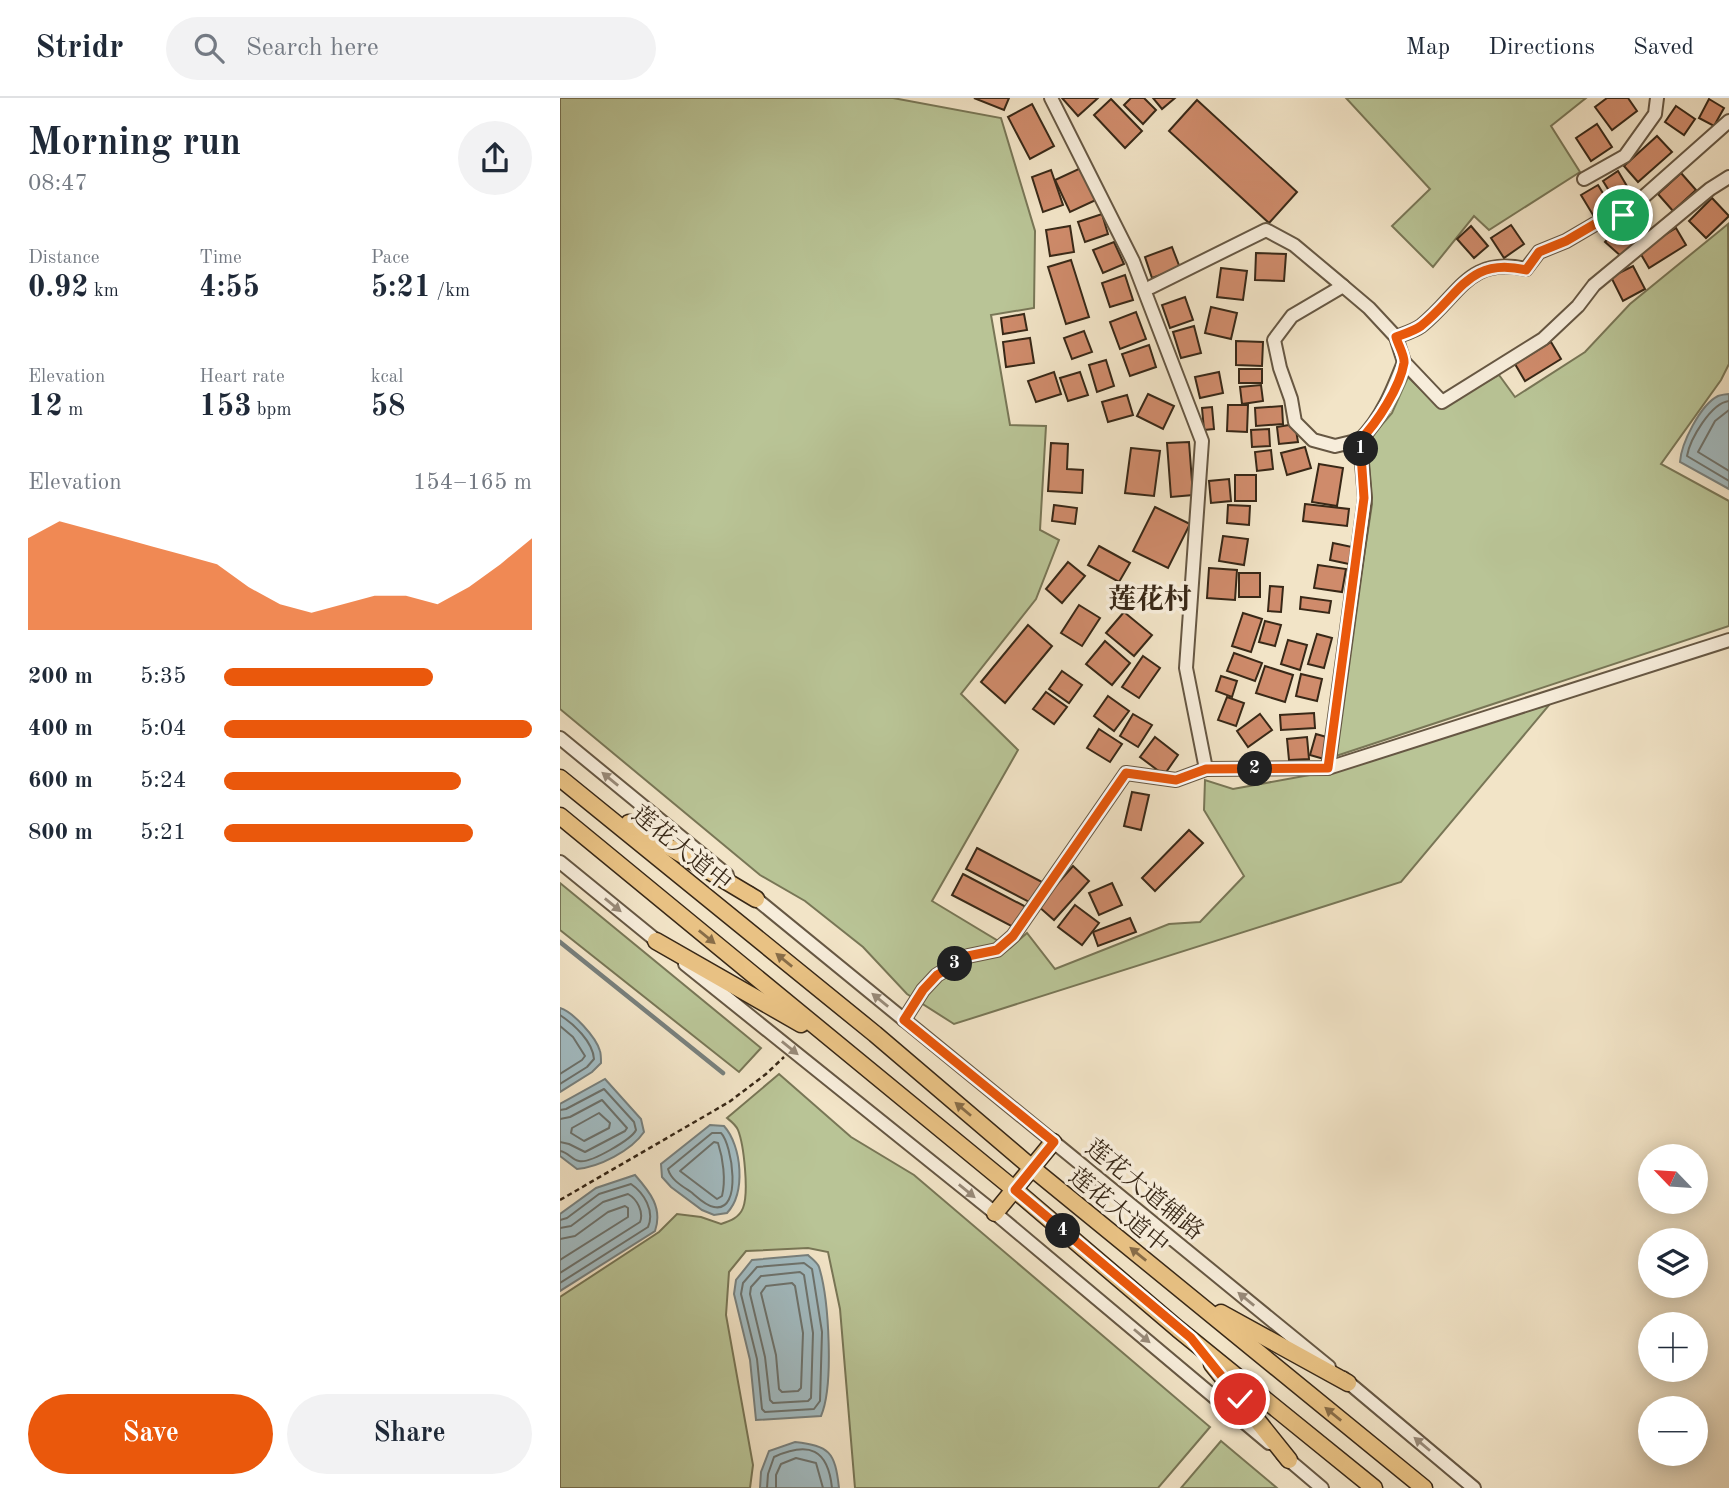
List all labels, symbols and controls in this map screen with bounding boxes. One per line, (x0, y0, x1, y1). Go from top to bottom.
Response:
search box (166, 17, 656, 80)
icon: search (190, 29, 228, 67)
text: Stridr (35, 32, 124, 65)
text: Search here (246, 35, 379, 61)
text: Map (1406, 36, 1450, 60)
text: Directions (1488, 36, 1595, 60)
text: Saved (1633, 36, 1694, 60)
button: share (458, 121, 532, 195)
text: Morning run (28, 125, 241, 163)
text: 08:47 (28, 172, 88, 195)
pin (1593, 185, 1653, 245)
icon: arrive (1604, 196, 1642, 234)
text: Distance (28, 249, 100, 268)
text: Time (199, 249, 242, 268)
text: Pace (371, 249, 409, 268)
text: 0.92 (28, 273, 89, 303)
text: 4:55 (199, 273, 260, 303)
text: 5:21 (371, 273, 431, 303)
text: km (89, 282, 119, 301)
text: /km (431, 282, 470, 301)
text: Elevation (28, 368, 105, 387)
text: Heart rate (199, 368, 285, 387)
text: kcal (371, 368, 403, 387)
text: 12 (28, 392, 63, 422)
text: 153 (199, 392, 252, 422)
text: 58 (371, 392, 405, 422)
text: m (63, 401, 83, 420)
text: bpm (252, 401, 292, 420)
pin: 1 (1344, 432, 1378, 466)
text: 1 (1355, 439, 1366, 458)
text: Elevation (28, 471, 122, 494)
text: 154–165 m (413, 471, 532, 494)
district label: 莲花村 (1108, 584, 1192, 615)
text: 200 m (28, 665, 93, 688)
text: 5:35 (140, 665, 186, 688)
text: 400 m (28, 717, 93, 740)
text: 5:04 (140, 717, 186, 740)
pin: 2 (1238, 752, 1272, 786)
text: 2 (1249, 759, 1260, 778)
text: 600 m (28, 769, 93, 792)
text: 5:24 (140, 769, 186, 792)
one-way arrow (601, 771, 619, 786)
street label: 莲花大道中 (627, 800, 737, 897)
text: 800 m (28, 821, 93, 844)
text: 5:21 (140, 821, 186, 844)
one-way arrow (603, 898, 621, 913)
one-way arrow (699, 929, 716, 944)
pin: 3 (938, 946, 972, 982)
one-way arrow (775, 953, 792, 968)
text: 3 (949, 954, 960, 973)
one-way arrow (872, 993, 890, 1008)
one-way arrow (780, 1041, 798, 1056)
one-way arrow (954, 1102, 971, 1117)
street label: 莲花大道辅路 (1080, 1134, 1209, 1245)
north arrow (1638, 1144, 1708, 1214)
map controls (1638, 1144, 1708, 1466)
street label: 莲花大道中 (1064, 1162, 1174, 1259)
one-way arrow (958, 1183, 976, 1198)
pin: 4 (1046, 1214, 1080, 1248)
text: 4 (1057, 1221, 1068, 1240)
button: layers (1638, 1228, 1708, 1298)
one-way arrow (1129, 1247, 1147, 1262)
one-way arrow (1238, 1292, 1256, 1307)
button: + (1638, 1312, 1708, 1382)
one-way arrow (1133, 1329, 1151, 1344)
pin (1210, 1369, 1270, 1429)
icon: check (1221, 1380, 1259, 1418)
button: Save (28, 1394, 273, 1474)
button: Share (287, 1394, 532, 1474)
button: − (1638, 1396, 1708, 1466)
one-way arrow (1324, 1407, 1341, 1422)
one-way arrow (1413, 1437, 1430, 1452)

